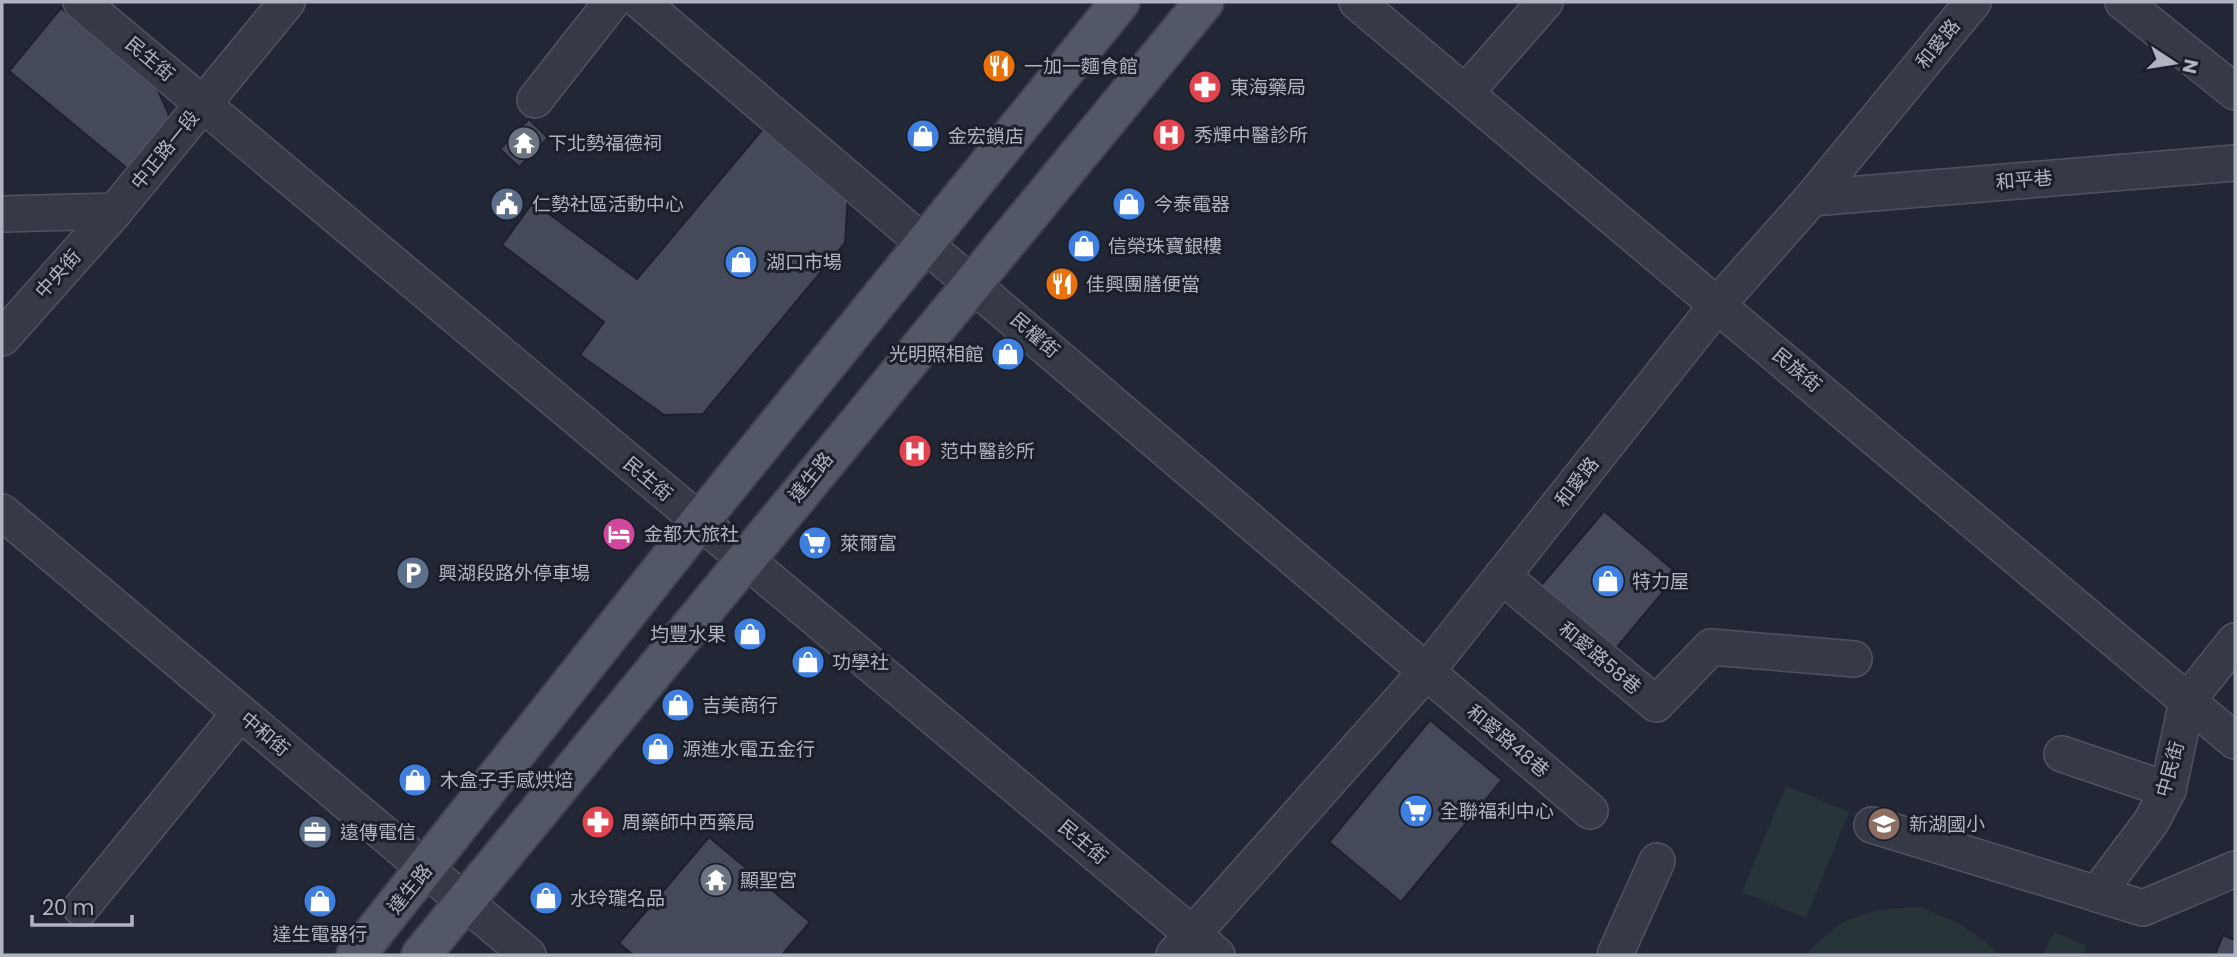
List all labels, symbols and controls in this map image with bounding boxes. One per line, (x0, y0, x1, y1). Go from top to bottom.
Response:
street label: 和愛路 (1910, 13, 1966, 75)
north arrow (2139, 28, 2209, 98)
street label: 民生街 (119, 30, 181, 88)
restaurant icon: 一加一麵食館 (980, 47, 1018, 85)
place label: 一加一麵食館 (1024, 53, 1138, 80)
text: N (2175, 57, 2205, 76)
pharmacy icon: 東海藥局 (1186, 68, 1224, 106)
place label: 東海藥局 (1230, 74, 1306, 101)
street label: 中正路一段 (125, 105, 205, 195)
hospital icon: 秀輝中醫診所 (1150, 116, 1188, 154)
shop icon: 金宏鎖店 (904, 117, 942, 155)
place label: 秀輝中醫診所 (1194, 122, 1308, 149)
place label: 金宏鎖店 (948, 123, 1024, 150)
temple icon: 下北勢福德祠 (505, 124, 543, 162)
place label: 下北勢福德祠 (548, 130, 662, 157)
street label: 和平巷 (1994, 164, 2054, 196)
public building icon: 仁勢社區活動中心 (488, 185, 526, 223)
shop icon: 今泰電器 (1110, 185, 1148, 223)
place label: 仁勢社區活動中心 (532, 191, 684, 218)
place label: 今泰電器 (1154, 191, 1230, 218)
shop icon: 信榮珠寶銀樓 (1065, 227, 1103, 265)
place label: 信榮珠寶銀樓 (1108, 233, 1222, 260)
shop icon: 湖口市場 (722, 243, 760, 281)
street label: 中央街 (29, 244, 87, 304)
place label: 湖口市場 (766, 249, 842, 276)
restaurant icon: 佳興團膳便當 (1043, 265, 1081, 303)
place label: 佳興團膳便當 (1086, 271, 1200, 298)
street label: 民權街 (1005, 306, 1065, 364)
shop icon: 光明照相館 (989, 335, 1027, 373)
place label: 光明照相館 (889, 341, 984, 368)
street label: 民族街 (1766, 341, 1828, 399)
hospital icon: 范中醫診所 (896, 432, 934, 470)
place label: 范中醫診所 (940, 438, 1035, 465)
street label: 達生路 (783, 446, 839, 508)
street label: 民生街 (617, 450, 679, 508)
street label: 和愛路 (1549, 451, 1605, 513)
hotel icon: 金都大旅社 (600, 515, 638, 553)
place label: 金都大旅社 (644, 521, 739, 548)
supermarket icon: 萊爾富 (796, 524, 834, 562)
place label: 萊爾富 (840, 530, 897, 557)
parking icon: 興湖段路外停車場 (394, 554, 432, 592)
place label: 興湖段路外停車場 (438, 560, 590, 587)
shop icon: 特力屋 (1589, 562, 1627, 600)
place label: 特力屋 (1632, 568, 1689, 595)
shop icon: 均豐水果 (731, 615, 769, 653)
street label: 和愛路58巷 (1553, 616, 1647, 700)
place label: 均豐水果 (650, 621, 726, 648)
shop icon: 功學社 (789, 643, 827, 681)
place label: 功學社 (832, 649, 889, 676)
shop icon: 吉美商行 (659, 686, 697, 724)
place label: 吉美商行 (702, 692, 778, 719)
street label: 和愛路48巷 (1461, 699, 1555, 783)
street label: 中和街 (234, 705, 296, 763)
shop icon: 源進水電五金行 (639, 730, 677, 768)
place label: 源進水電五金行 (682, 736, 815, 763)
street label: 中民街 (2149, 738, 2191, 800)
shop icon: 木盒子手感烘焙 (396, 761, 434, 799)
place label: 木盒子手感烘焙 (440, 767, 573, 794)
supermarket icon: 全聯福利中心 (1397, 792, 1435, 830)
place label: 全聯福利中心 (1440, 798, 1554, 825)
pharmacy icon: 周藥師中西藥局 (579, 803, 617, 841)
school or university icon: 新湖國小 (1865, 805, 1903, 843)
place label: 周藥師中西藥局 (622, 809, 755, 836)
place label: 新湖國小 (1909, 811, 1985, 838)
office icon: 遠傳電信 (296, 813, 334, 851)
street label: 民生街 (1052, 813, 1114, 871)
place label: 遠傳電信 (340, 819, 416, 846)
street label: 達生路 (382, 858, 438, 920)
temple icon: 顯聖宮 (697, 861, 735, 899)
place label: 顯聖宮 (740, 867, 797, 894)
shop icon: 水玲瓏名品 (527, 879, 565, 917)
shop icon: 達生電器行 (301, 882, 339, 920)
scale bar (32, 884, 131, 928)
place label: 水玲瓏名品 (570, 885, 665, 912)
text: 20 m (42, 893, 95, 922)
place label: 達生電器行 (272, 921, 368, 948)

